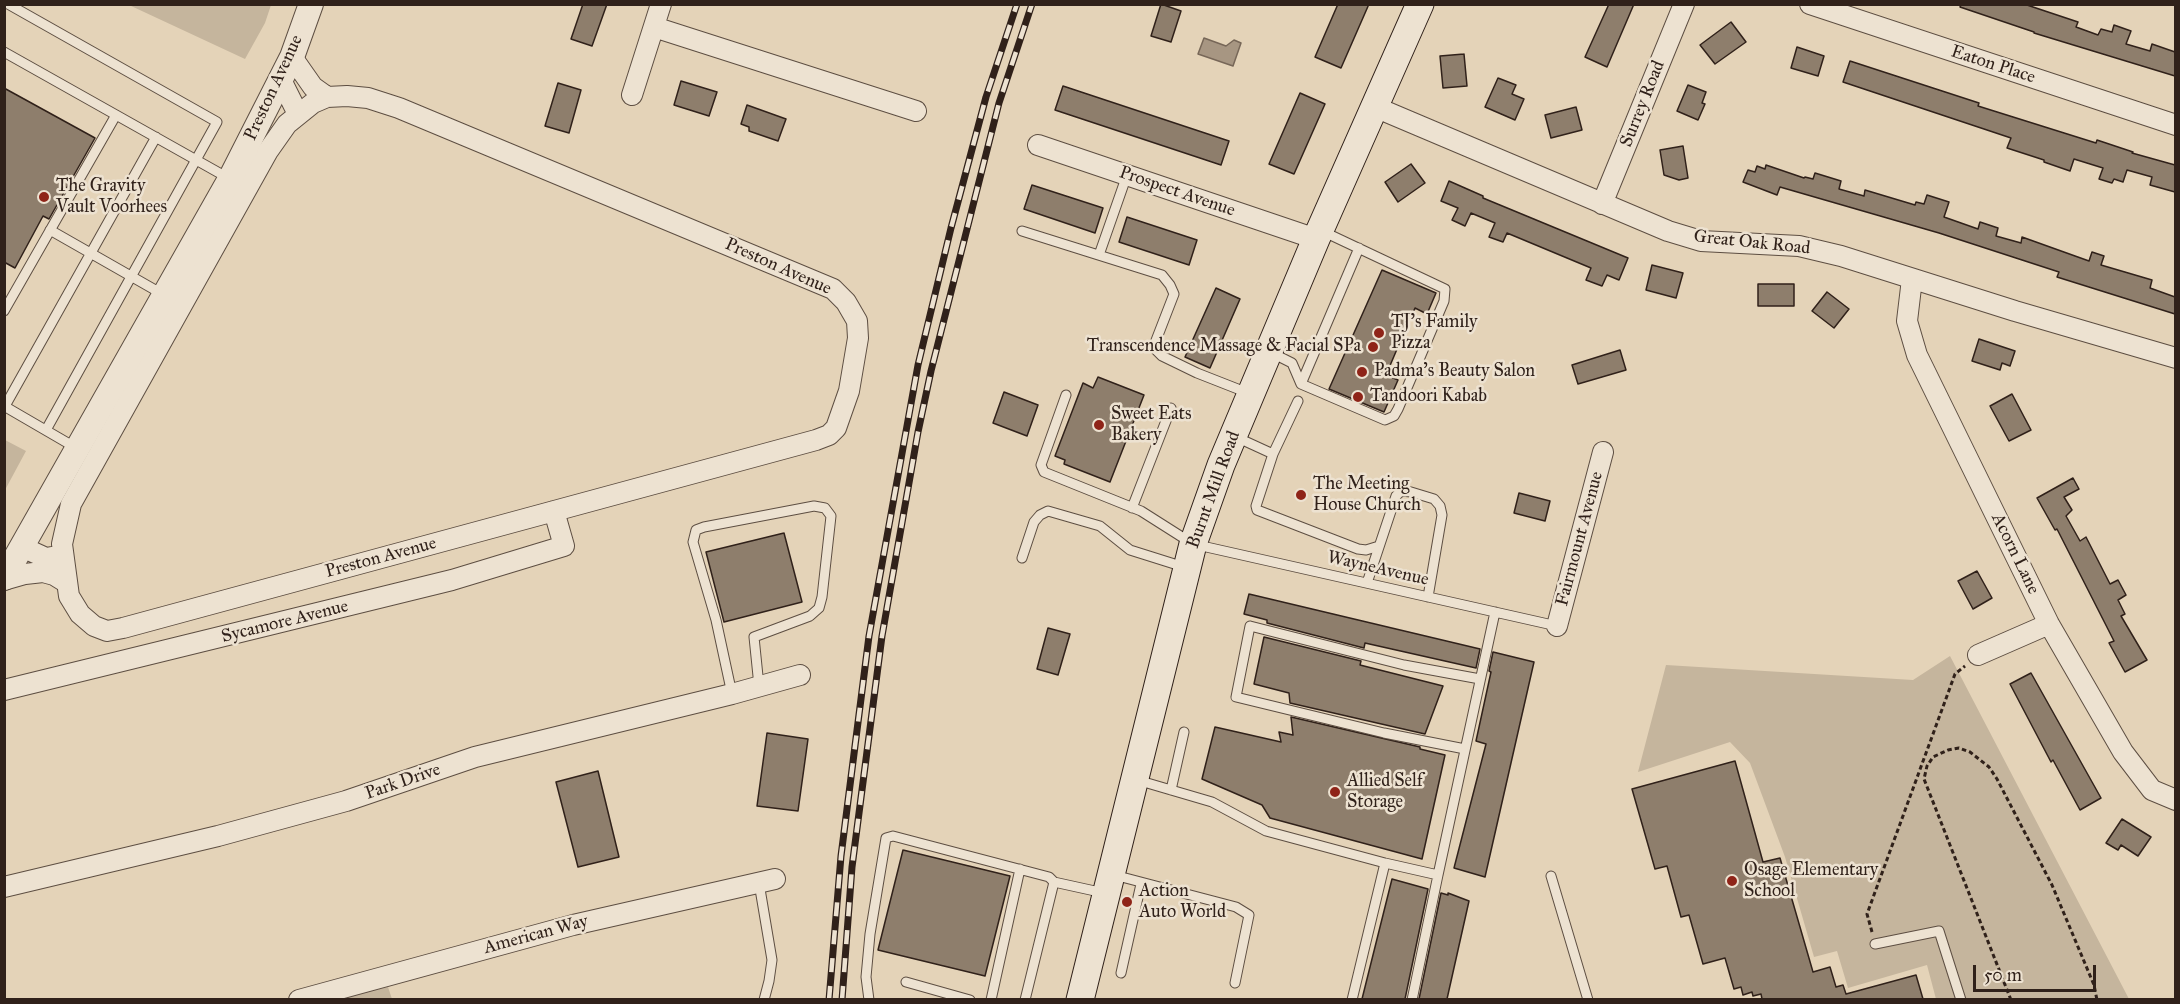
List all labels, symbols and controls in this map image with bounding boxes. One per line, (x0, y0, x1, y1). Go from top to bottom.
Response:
street label: Preston Avenue (240, 32, 308, 144)
street label: Eaton Place (1948, 41, 2038, 89)
street label: Surrey Road (1616, 58, 1670, 150)
street label: Prospect Avenue (1116, 162, 1238, 222)
place label: The Gravity Vault Voorhees (56, 176, 167, 219)
marker: The Gravity Vault Voorhees (37, 190, 51, 204)
street label: Great Oak Road (1693, 226, 1811, 260)
street label: Preston Avenue (721, 234, 835, 300)
place label: TJ's Family Pizza (1391, 312, 1477, 354)
marker: TJ's Family Pizza (1372, 326, 1386, 340)
place label: Transcendence Massage & Facial SPa (1087, 336, 1361, 358)
marker: Transcendence Massage & Facial SPa (1366, 340, 1380, 354)
place label: Padma's Beauty Salon (1374, 361, 1535, 383)
marker: Padma's Beauty Salon (1355, 365, 1369, 379)
place label: Tandoori Kabab (1370, 386, 1487, 408)
marker: Tandoori Kabab (1351, 390, 1365, 404)
place label: Sweet Eats Bakery (1111, 404, 1192, 446)
marker: Sweet Eats Bakery (1092, 418, 1106, 432)
street label: Burnt Mill Road (1183, 428, 1245, 552)
street label: Fairmount Avenue (1552, 469, 1608, 609)
place label: The Meeting House Church (1313, 474, 1421, 516)
marker: The Meeting House Church (1294, 488, 1308, 502)
street label: Acorn Lane (1986, 510, 2044, 598)
street label: Preston Avenue (323, 533, 439, 583)
street label: WayneAvenue (1325, 547, 1431, 591)
street label: Sycamore Avenue (219, 596, 351, 648)
street label: Park Drive (363, 759, 443, 805)
place label: Allied Self Storage (1347, 771, 1423, 814)
marker: Allied Self Storage (1328, 785, 1342, 799)
place label: Osage Elementary School (1744, 860, 1878, 902)
marker: Osage Elementary School (1725, 874, 1739, 888)
place label: Action Auto World (1139, 881, 1226, 924)
marker: Action Auto World (1120, 895, 1134, 909)
street label: American Way (481, 911, 591, 959)
scale bar (1976, 953, 2099, 991)
text: 50 m (1984, 964, 2022, 986)

